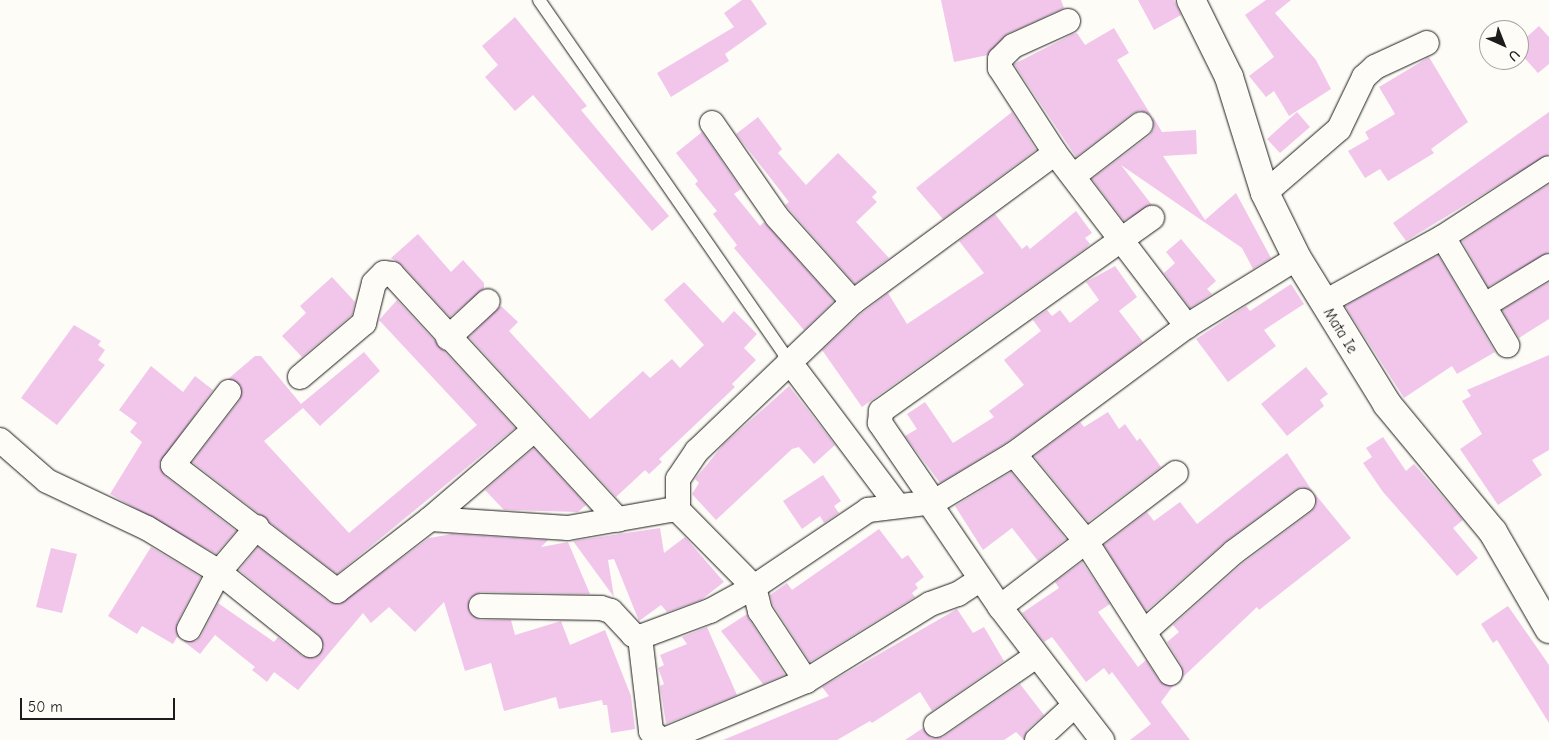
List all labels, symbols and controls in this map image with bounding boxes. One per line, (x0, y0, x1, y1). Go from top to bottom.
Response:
north arrow (1479, 20, 1529, 70)
text: U (1505, 46, 1523, 65)
street label: Mata Ie (1319, 305, 1361, 357)
scale bar (22, 688, 178, 720)
text: 50 m (28, 698, 63, 716)

